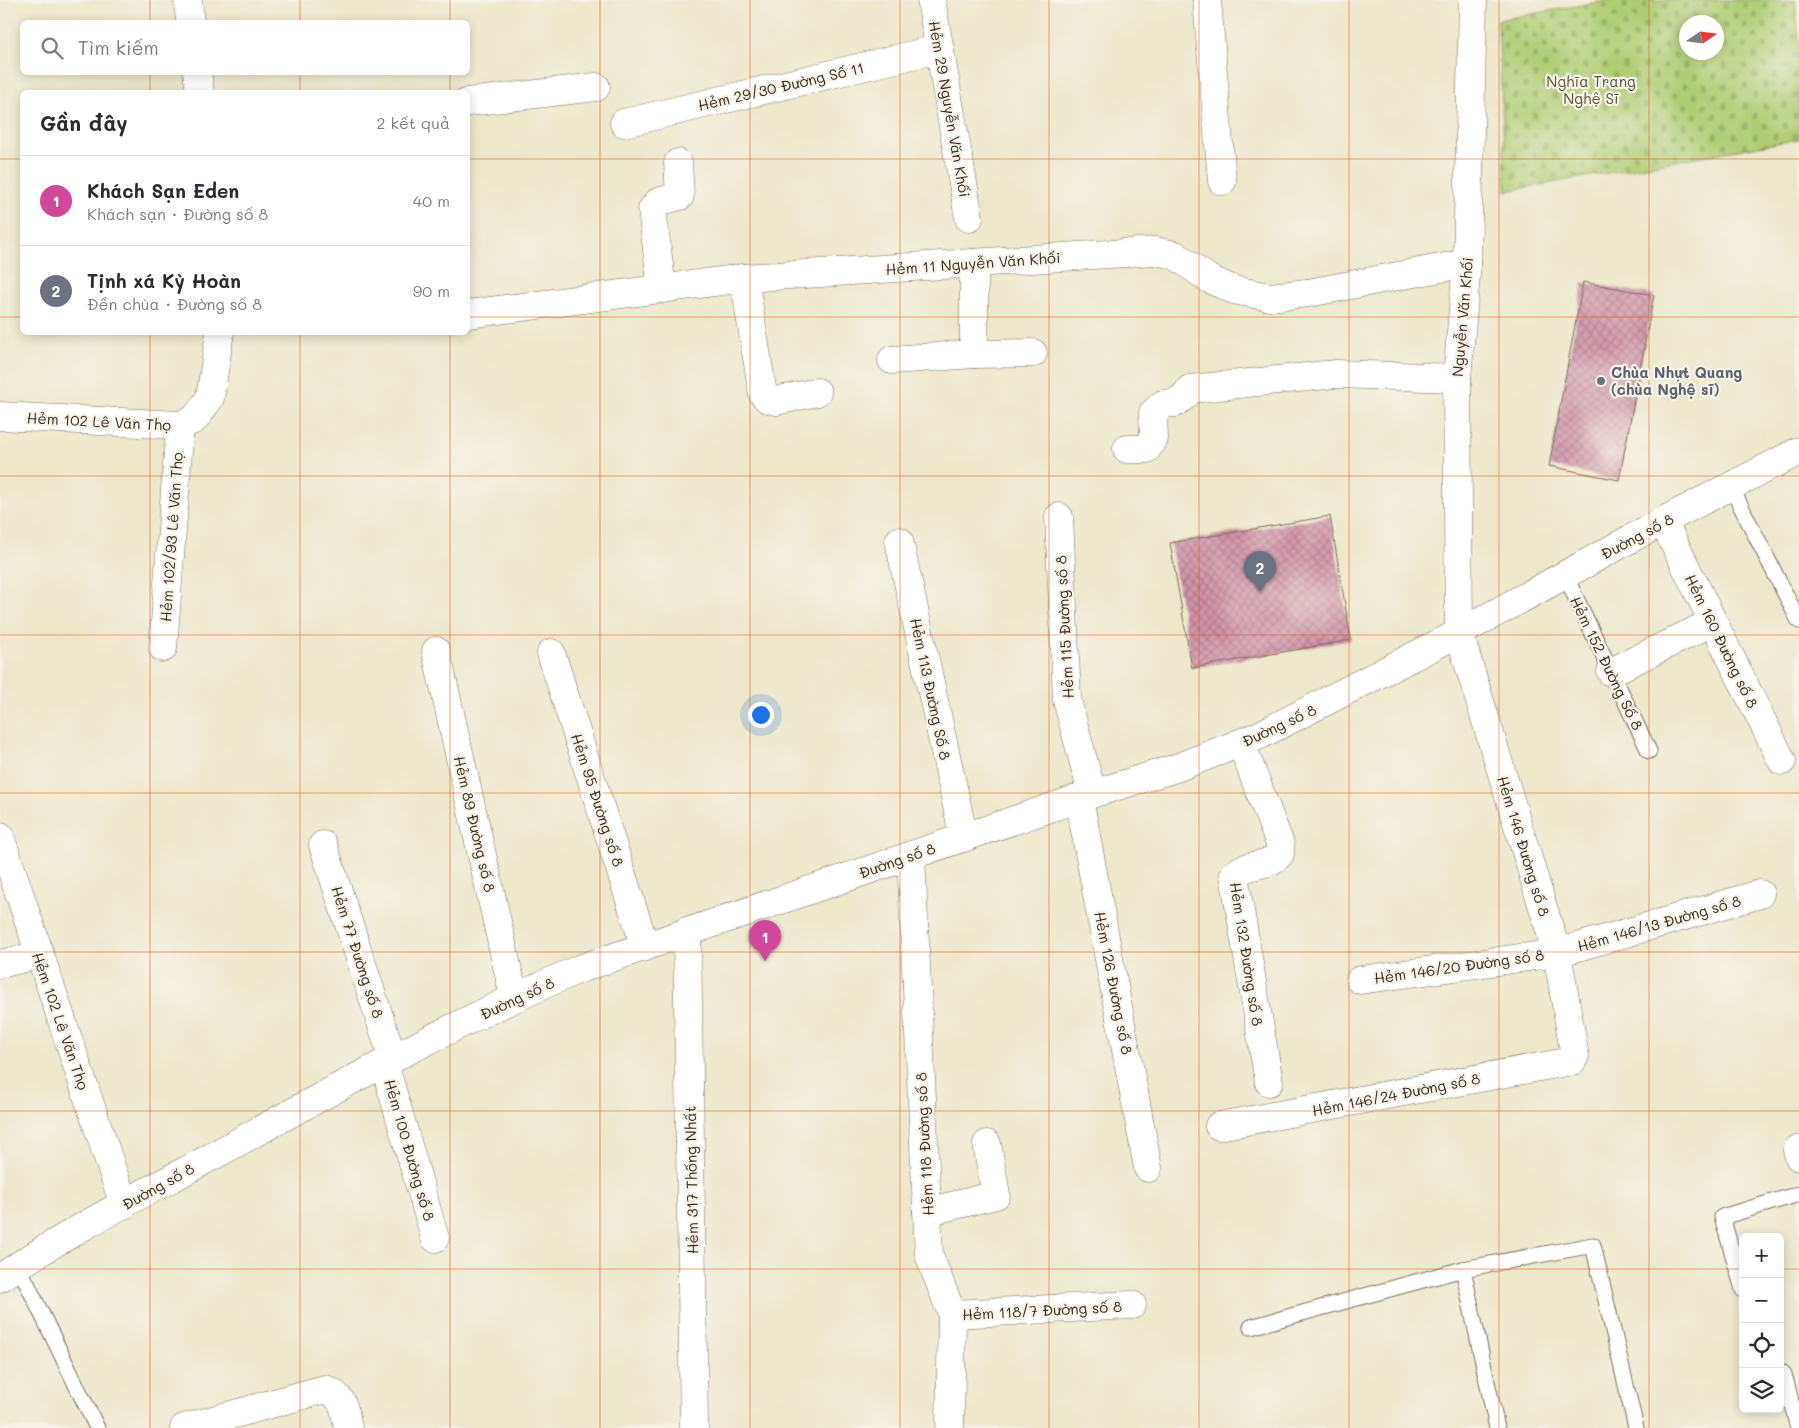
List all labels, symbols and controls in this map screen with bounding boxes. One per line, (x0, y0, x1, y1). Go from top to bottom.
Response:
north arrow (1679, 15, 1724, 60)
street label: Hẻm 29 Nguyễn Văn Khối (925, 19, 975, 199)
search box (20, 20, 470, 75)
icon: search (38, 34, 66, 62)
text: Tìm kiếm (78, 35, 159, 60)
street label: Hẻm 29/30 Đường Số 11 (696, 57, 866, 115)
park label: Nghĩa Trang Nghệ Sĩ (1546, 71, 1636, 108)
text: Gần đây (40, 109, 128, 136)
text: 2 kết quả (376, 112, 450, 133)
text: Khách Sạn Eden (87, 178, 239, 203)
text: 1 (52, 190, 60, 211)
text: 40 m (413, 190, 450, 211)
text: Khách sạn · Đường số 8 (87, 203, 268, 224)
street label: Hẻm 11 Nguyễn Văn Khối (885, 247, 1061, 279)
street label: Nguyễn Văn Khối (1447, 256, 1477, 378)
text: Tịnh xá Kỳ Hoàn (87, 268, 241, 293)
text: 2 (52, 280, 60, 301)
text: 90 m (413, 280, 450, 301)
text: Đền chùa · Đường số 8 (87, 293, 262, 314)
place label: Chùa Nhựt Quang (chùa Nghệ sĩ) (1611, 362, 1742, 399)
marker: Chùa Nhựt Quang (chùa Nghệ sĩ) (1595, 375, 1607, 387)
street label: Hẻm 102 Lê Văn Thọ (26, 407, 172, 435)
street label: Hẻm 102/93 Lê Văn Thọ (155, 451, 187, 622)
street label: Đường số 8 (1597, 508, 1677, 564)
pin: 2 (1244, 551, 1276, 592)
street label: Hẻm 115 Đường số 8 (1050, 555, 1078, 699)
street label: Hẻm 160 Đường số 8 (1681, 571, 1763, 711)
street label: Hẻm 152 Đường Số 8 (1566, 593, 1648, 733)
street label: Hẻm 113 Đường Số 8 (906, 616, 956, 762)
street label: Đường số 8 (1239, 699, 1319, 751)
your location (748, 702, 774, 728)
street label: Hẻm 95 Đường số 8 (567, 731, 629, 869)
street label: Hẻm 89 Đường số 8 (450, 754, 500, 894)
street label: Hẻm 146 Đường số 8 (1493, 773, 1555, 919)
street label: Đường số 8 (856, 838, 938, 882)
street label: Hẻm 132 Đường số 8 (1226, 881, 1268, 1027)
street label: Hẻm 77 Đường số 8 (327, 883, 389, 1021)
street label: Hẻm 146/13 Đường số 8 (1575, 890, 1743, 956)
street label: Hẻm 126 Đường số 8 (1090, 910, 1138, 1056)
pin: 1 (749, 920, 781, 961)
street label: Hẻm 146/20 Đường số 8 (1373, 944, 1545, 988)
street label: Hẻm 102 Lê Văn Thọ (28, 949, 94, 1093)
street label: Đường số 8 (477, 972, 557, 1024)
street label: Hẻm 146/24 Đường số 8 (1310, 1068, 1482, 1120)
street label: Hẻm 118 Đường số 8 (910, 1072, 938, 1216)
street label: Hẻm 100 Đường số 8 (380, 1077, 440, 1223)
street label: Hẻm 317 Thống Nhất (680, 1106, 702, 1254)
street label: Đường số 8 (118, 1158, 198, 1214)
map controls (1739, 1233, 1784, 1413)
button: + (1739, 1233, 1784, 1278)
button: − (1739, 1278, 1784, 1323)
street label: Hẻm 118/7 Đường số 8 (962, 1296, 1122, 1324)
button: locate (1739, 1323, 1784, 1368)
button: layers (1739, 1368, 1784, 1413)

